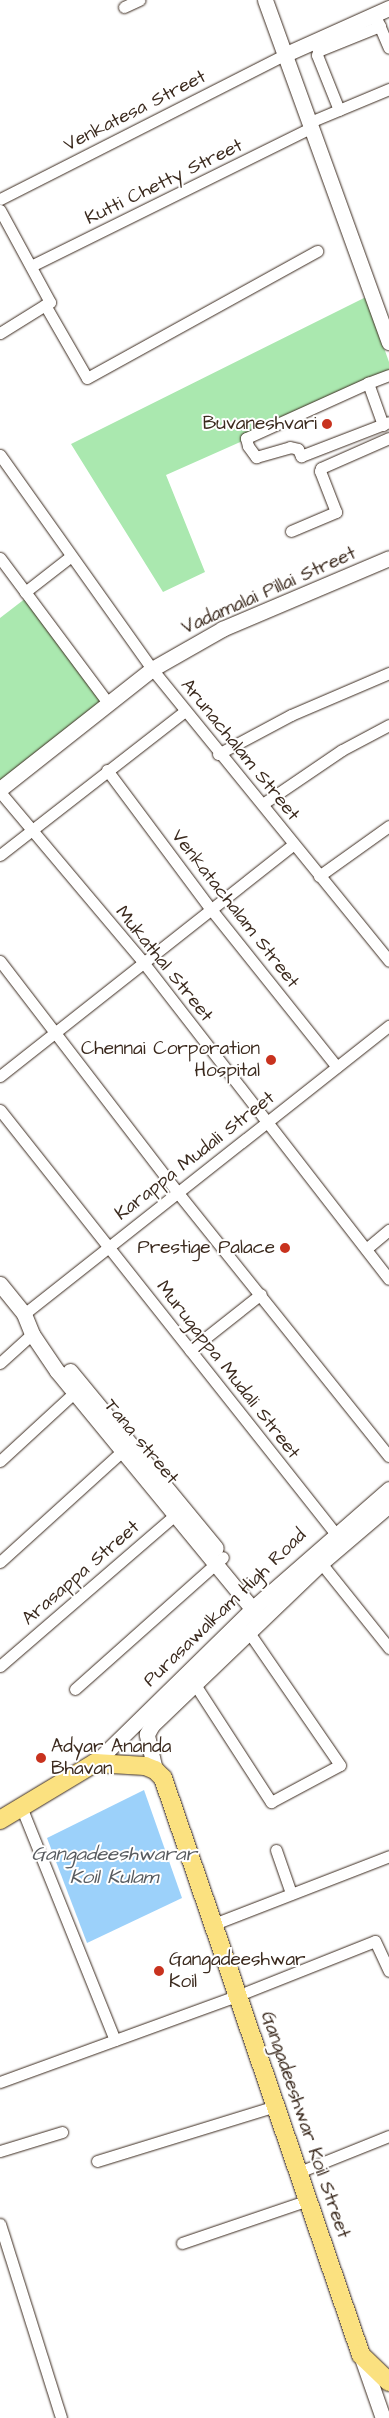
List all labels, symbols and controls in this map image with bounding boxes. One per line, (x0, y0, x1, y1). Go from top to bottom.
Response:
street label: Venkatesa Street (60, 65, 210, 157)
street label: Kutti Chetty Street (82, 134, 246, 230)
place label: Buvaneshvari (203, 413, 317, 435)
marker: Buvaneshvari (321, 418, 333, 430)
street label: Vadamalai Pillai Street (178, 542, 360, 640)
street label: Arunachalam Street (176, 674, 304, 826)
street label: Venkatachalam Street (166, 825, 304, 993)
street label: Mukathal Street (110, 901, 218, 1027)
place label: Chennai Corporation Hospital (81, 1038, 260, 1082)
marker: Chennai Corporation Hospital (264, 1053, 278, 1067)
street label: Karappa Mudali Street (111, 1086, 279, 1226)
place label: Prestige Palace (138, 1237, 275, 1259)
marker: Prestige Palace (279, 1242, 291, 1254)
street label: Murugappa Mudali Street (151, 1276, 305, 1464)
street label: Tana street (99, 1395, 183, 1489)
street label: Arasappa Street (17, 1516, 145, 1630)
street label: Purasawalkam High Road (139, 1524, 311, 1692)
place label: Adyar Ananda Bhavan (51, 1736, 171, 1780)
marker: Adyar Ananda Bhavan (35, 1752, 47, 1764)
water label: Gangadeeshwarar Koil Kulam (32, 1843, 196, 1890)
place label: Gangadeeshwar Koil (169, 1949, 306, 1993)
marker: Gangadeeshwar Koil (153, 1965, 165, 1977)
street label: Gangadeeshwar Koil Street (255, 2009, 355, 2241)

